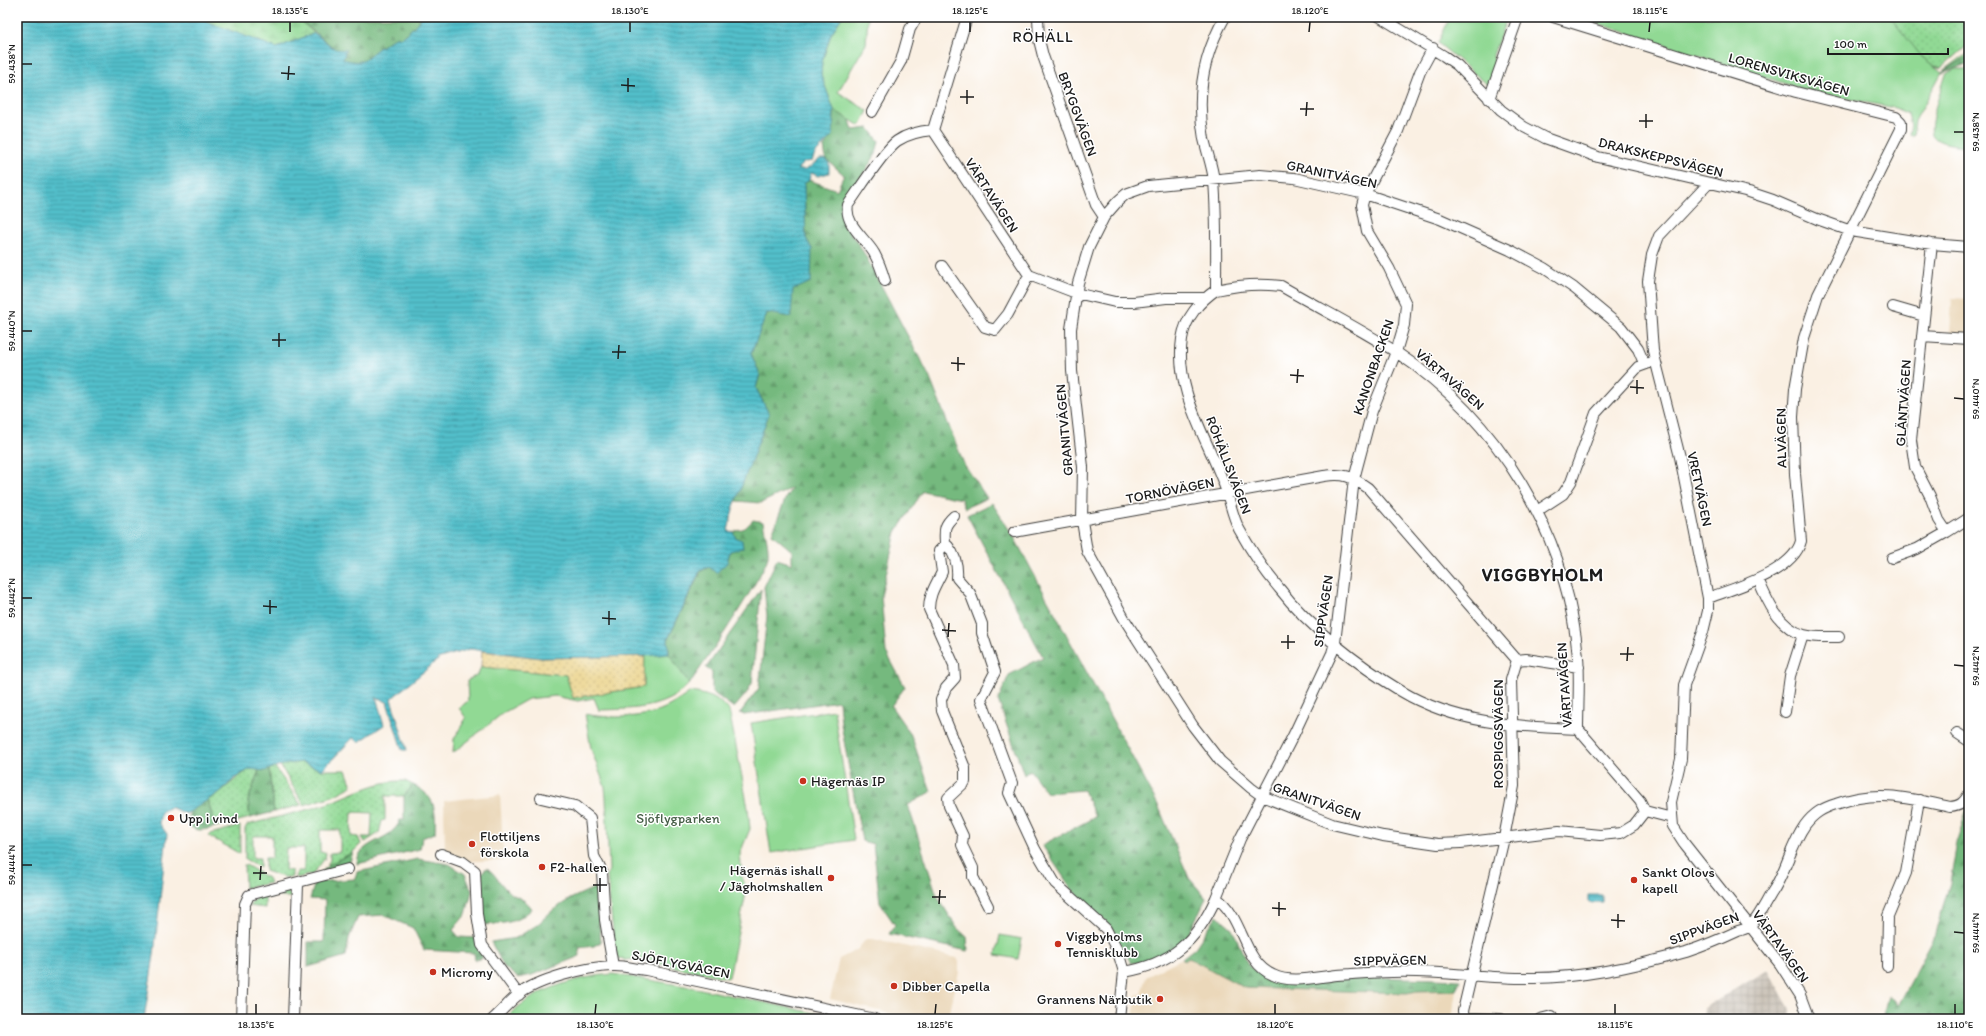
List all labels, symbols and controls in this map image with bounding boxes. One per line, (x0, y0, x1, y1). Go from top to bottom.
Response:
text: 18.135°E (272, 4, 309, 17)
text: 18.130°E (611, 4, 649, 17)
text: 18.125°E (952, 4, 989, 17)
text: 18.120°E (1291, 4, 1329, 17)
text: 18.115°E (1632, 4, 1668, 17)
district label: RÖHÄLL (1012, 28, 1074, 46)
scale bar (1828, 30, 1948, 56)
text: 100 m (1834, 37, 1867, 51)
text: 59.438°N (5, 44, 18, 84)
street label: LORENSVIKSVÄGEN (1726, 49, 1851, 100)
street label: BRYGGVÄGEN (1054, 69, 1101, 159)
text: 59.438°N (1969, 112, 1982, 152)
street label: DRAKSKEPPSVÄGEN (1597, 134, 1725, 181)
street label: VÄRTAVÄGEN (961, 155, 1022, 236)
street label: GRANITVÄGEN (1285, 157, 1379, 192)
text: 59.440°N (5, 310, 18, 351)
street label: KANONBACKEN (1349, 317, 1398, 417)
street label: VÄRTAVÄGEN (1412, 345, 1488, 414)
street label: GLÄNTVÄGEN (1892, 359, 1915, 447)
text: 59.440°N (1969, 378, 1982, 419)
street label: GRANITVÄGEN (1052, 383, 1077, 477)
street label: ALVÄGEN (1772, 408, 1791, 468)
street label: RÖHÄLLSVÄGEN (1202, 414, 1255, 516)
street label: VRETVÄGEN (1683, 450, 1716, 528)
street label: TORNÖVÄGEN (1124, 474, 1216, 507)
district label: VIGGBYHOLM (1482, 564, 1604, 586)
street label: SIPPVÄGEN (1310, 574, 1337, 648)
text: 59.442°N (5, 578, 18, 618)
street label: VÄRTAVÄGEN (1553, 642, 1576, 728)
text: 59.442°N (1969, 646, 1982, 686)
street label: ROSPIGGSVÄGEN (1490, 679, 1507, 789)
place label: Hägernäs IP (811, 773, 885, 790)
marker: Hägernäs IP (798, 776, 808, 786)
street label: GRANITVÄGEN (1270, 778, 1363, 825)
place label: Upp i vind (179, 810, 238, 827)
park label: Sjöflygparken (636, 810, 720, 827)
marker: Upp i vind (166, 813, 176, 823)
place label: Flottiljens förskola (480, 828, 540, 861)
marker: Flottiljens förskola (467, 839, 477, 849)
text: 59.444°N (5, 844, 18, 885)
place label: F2-hallen (550, 859, 608, 876)
marker: F2-hallen (537, 862, 547, 872)
place label: Hägernäs ishall / Jägholmshallen (720, 862, 823, 895)
place label: Sankt Olovs kapell (1642, 864, 1715, 897)
marker: Hägernäs ishall / Jägholmshallen (826, 873, 836, 883)
marker: Sankt Olovs kapell (1629, 875, 1639, 885)
street label: VÄRTAVÄGEN (1749, 907, 1813, 986)
street label: SIPPVÄGEN (1667, 908, 1741, 949)
text: 59.444°N (1969, 912, 1982, 953)
place label: Viggbyholms Tennisklubb (1066, 928, 1142, 961)
marker: Viggbyholms Tennisklubb (1053, 939, 1063, 949)
street label: SJÖFLYGVÄGEN (630, 947, 732, 982)
street label: SIPPVÄGEN (1353, 951, 1427, 970)
place label: Micromy (441, 964, 493, 981)
marker: Micromy (428, 967, 438, 977)
place label: Dibber Capella (902, 978, 990, 995)
marker: Dibber Capella (889, 981, 899, 991)
place label: Grannens Närbutik (1037, 991, 1153, 1008)
marker: Grannens Närbutik (1155, 994, 1165, 1004)
text: 18.135°E (238, 1018, 275, 1031)
text: 18.130°E (576, 1018, 614, 1031)
text: 18.125°E (917, 1018, 954, 1031)
text: 18.120°E (1256, 1018, 1294, 1031)
text: 18.115°E (1597, 1018, 1633, 1031)
text: 18.110°E (1937, 1018, 1974, 1031)

